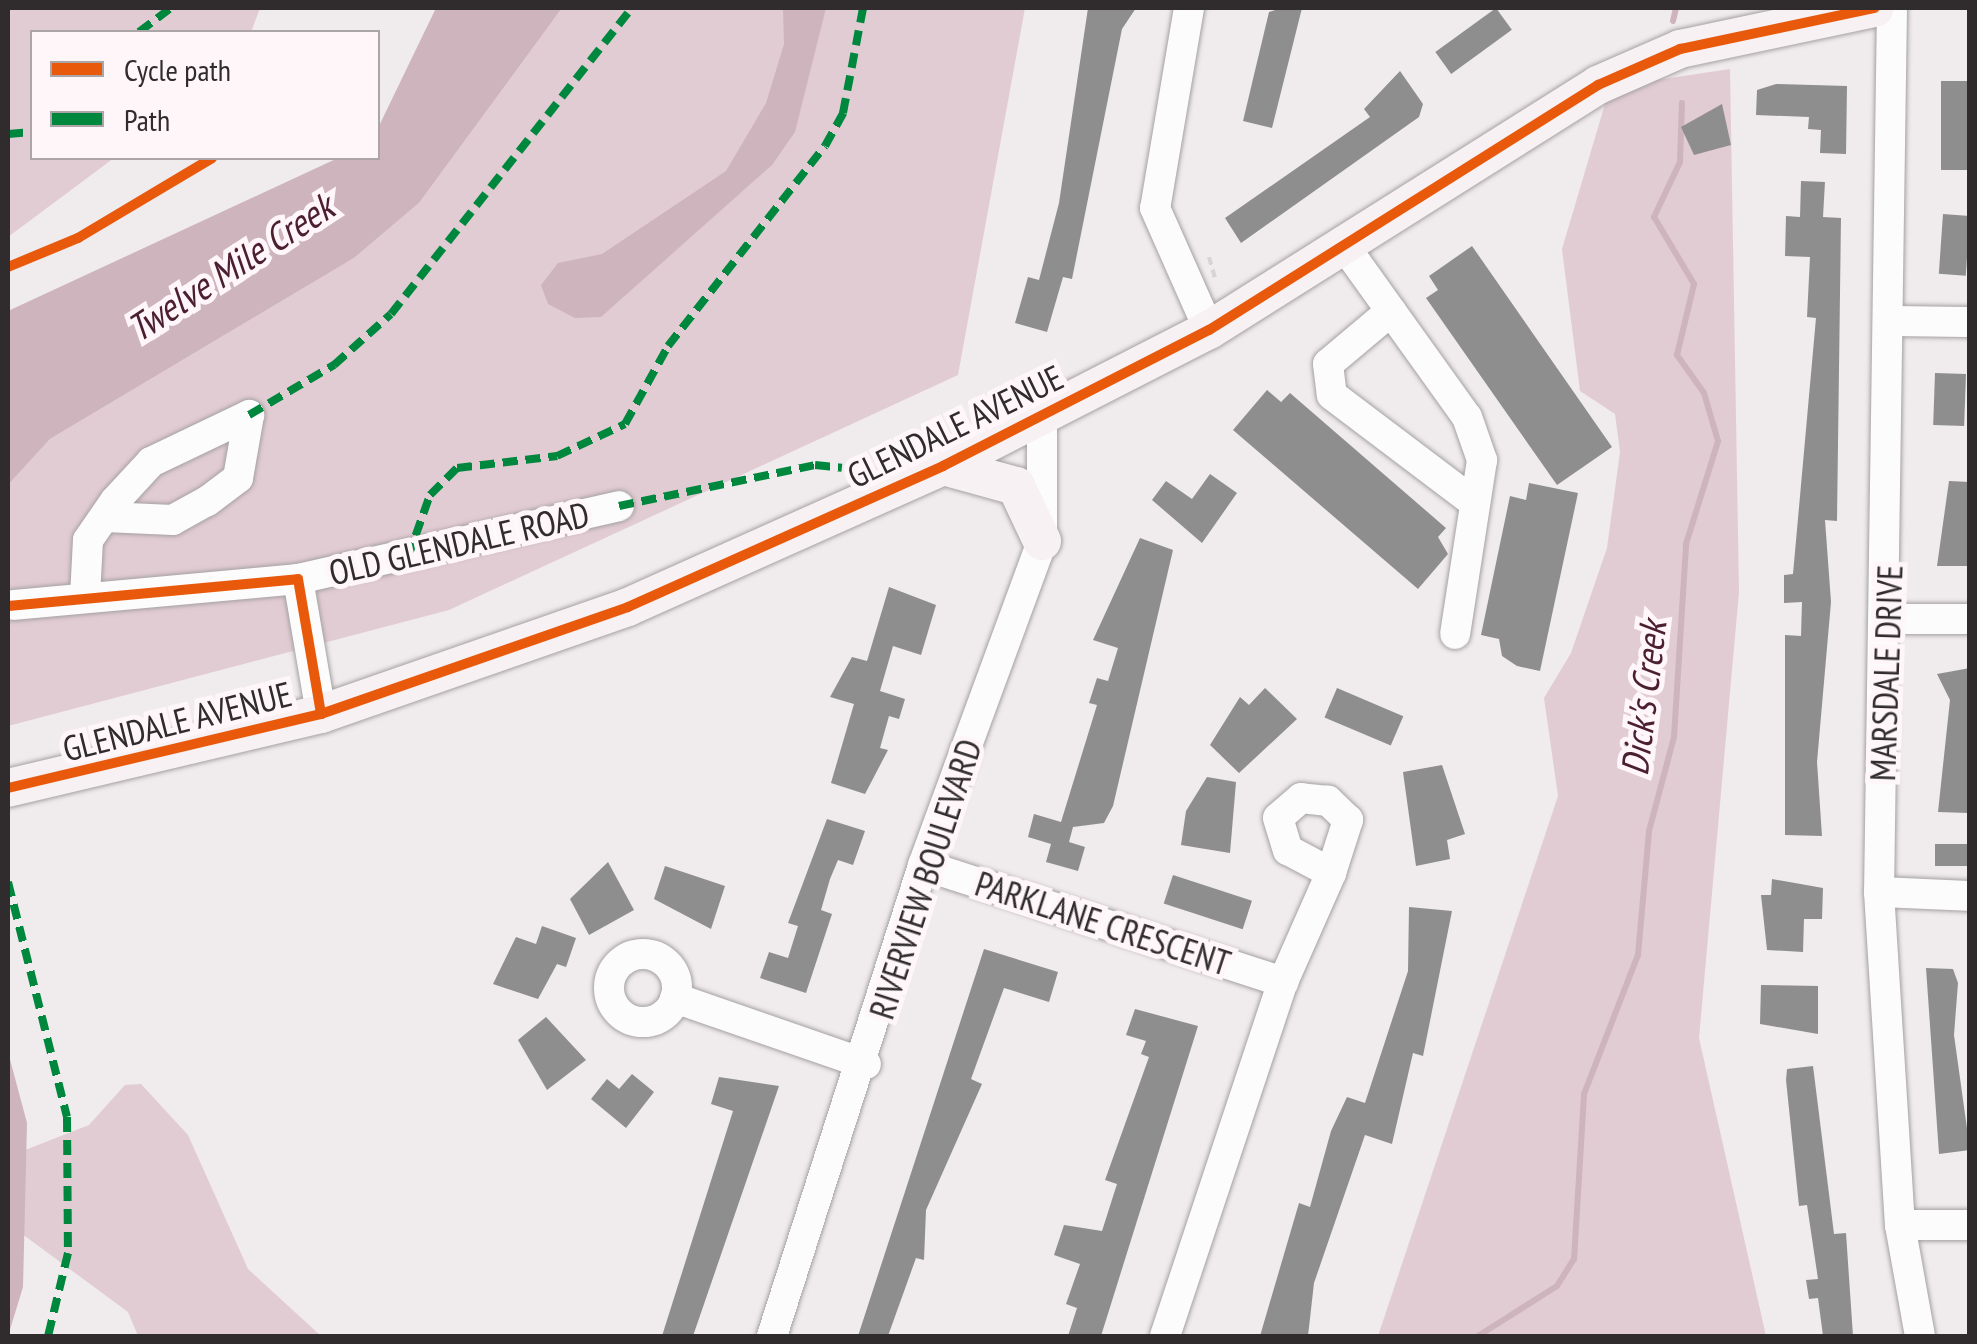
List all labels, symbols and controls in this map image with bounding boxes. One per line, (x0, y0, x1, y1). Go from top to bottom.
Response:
legend (30, 30, 380, 160)
text: Cycle path (124, 50, 231, 89)
text: Path (124, 100, 170, 139)
water label: Twelve Mile Creek (118, 184, 342, 350)
street label: GLENDALE AVENUE (840, 356, 1070, 496)
street label: OLD GLENDALE ROAD (325, 493, 593, 593)
street label: MARSDALE DRIVE (1861, 564, 1911, 782)
water label: Dick's Creek (1611, 618, 1675, 778)
street label: GLENDALE AVENUE (58, 672, 296, 770)
street label: RIVERVIEW BOULEVARD (860, 734, 990, 1024)
street label: PARKLANE CRESCENT (970, 862, 1236, 984)

